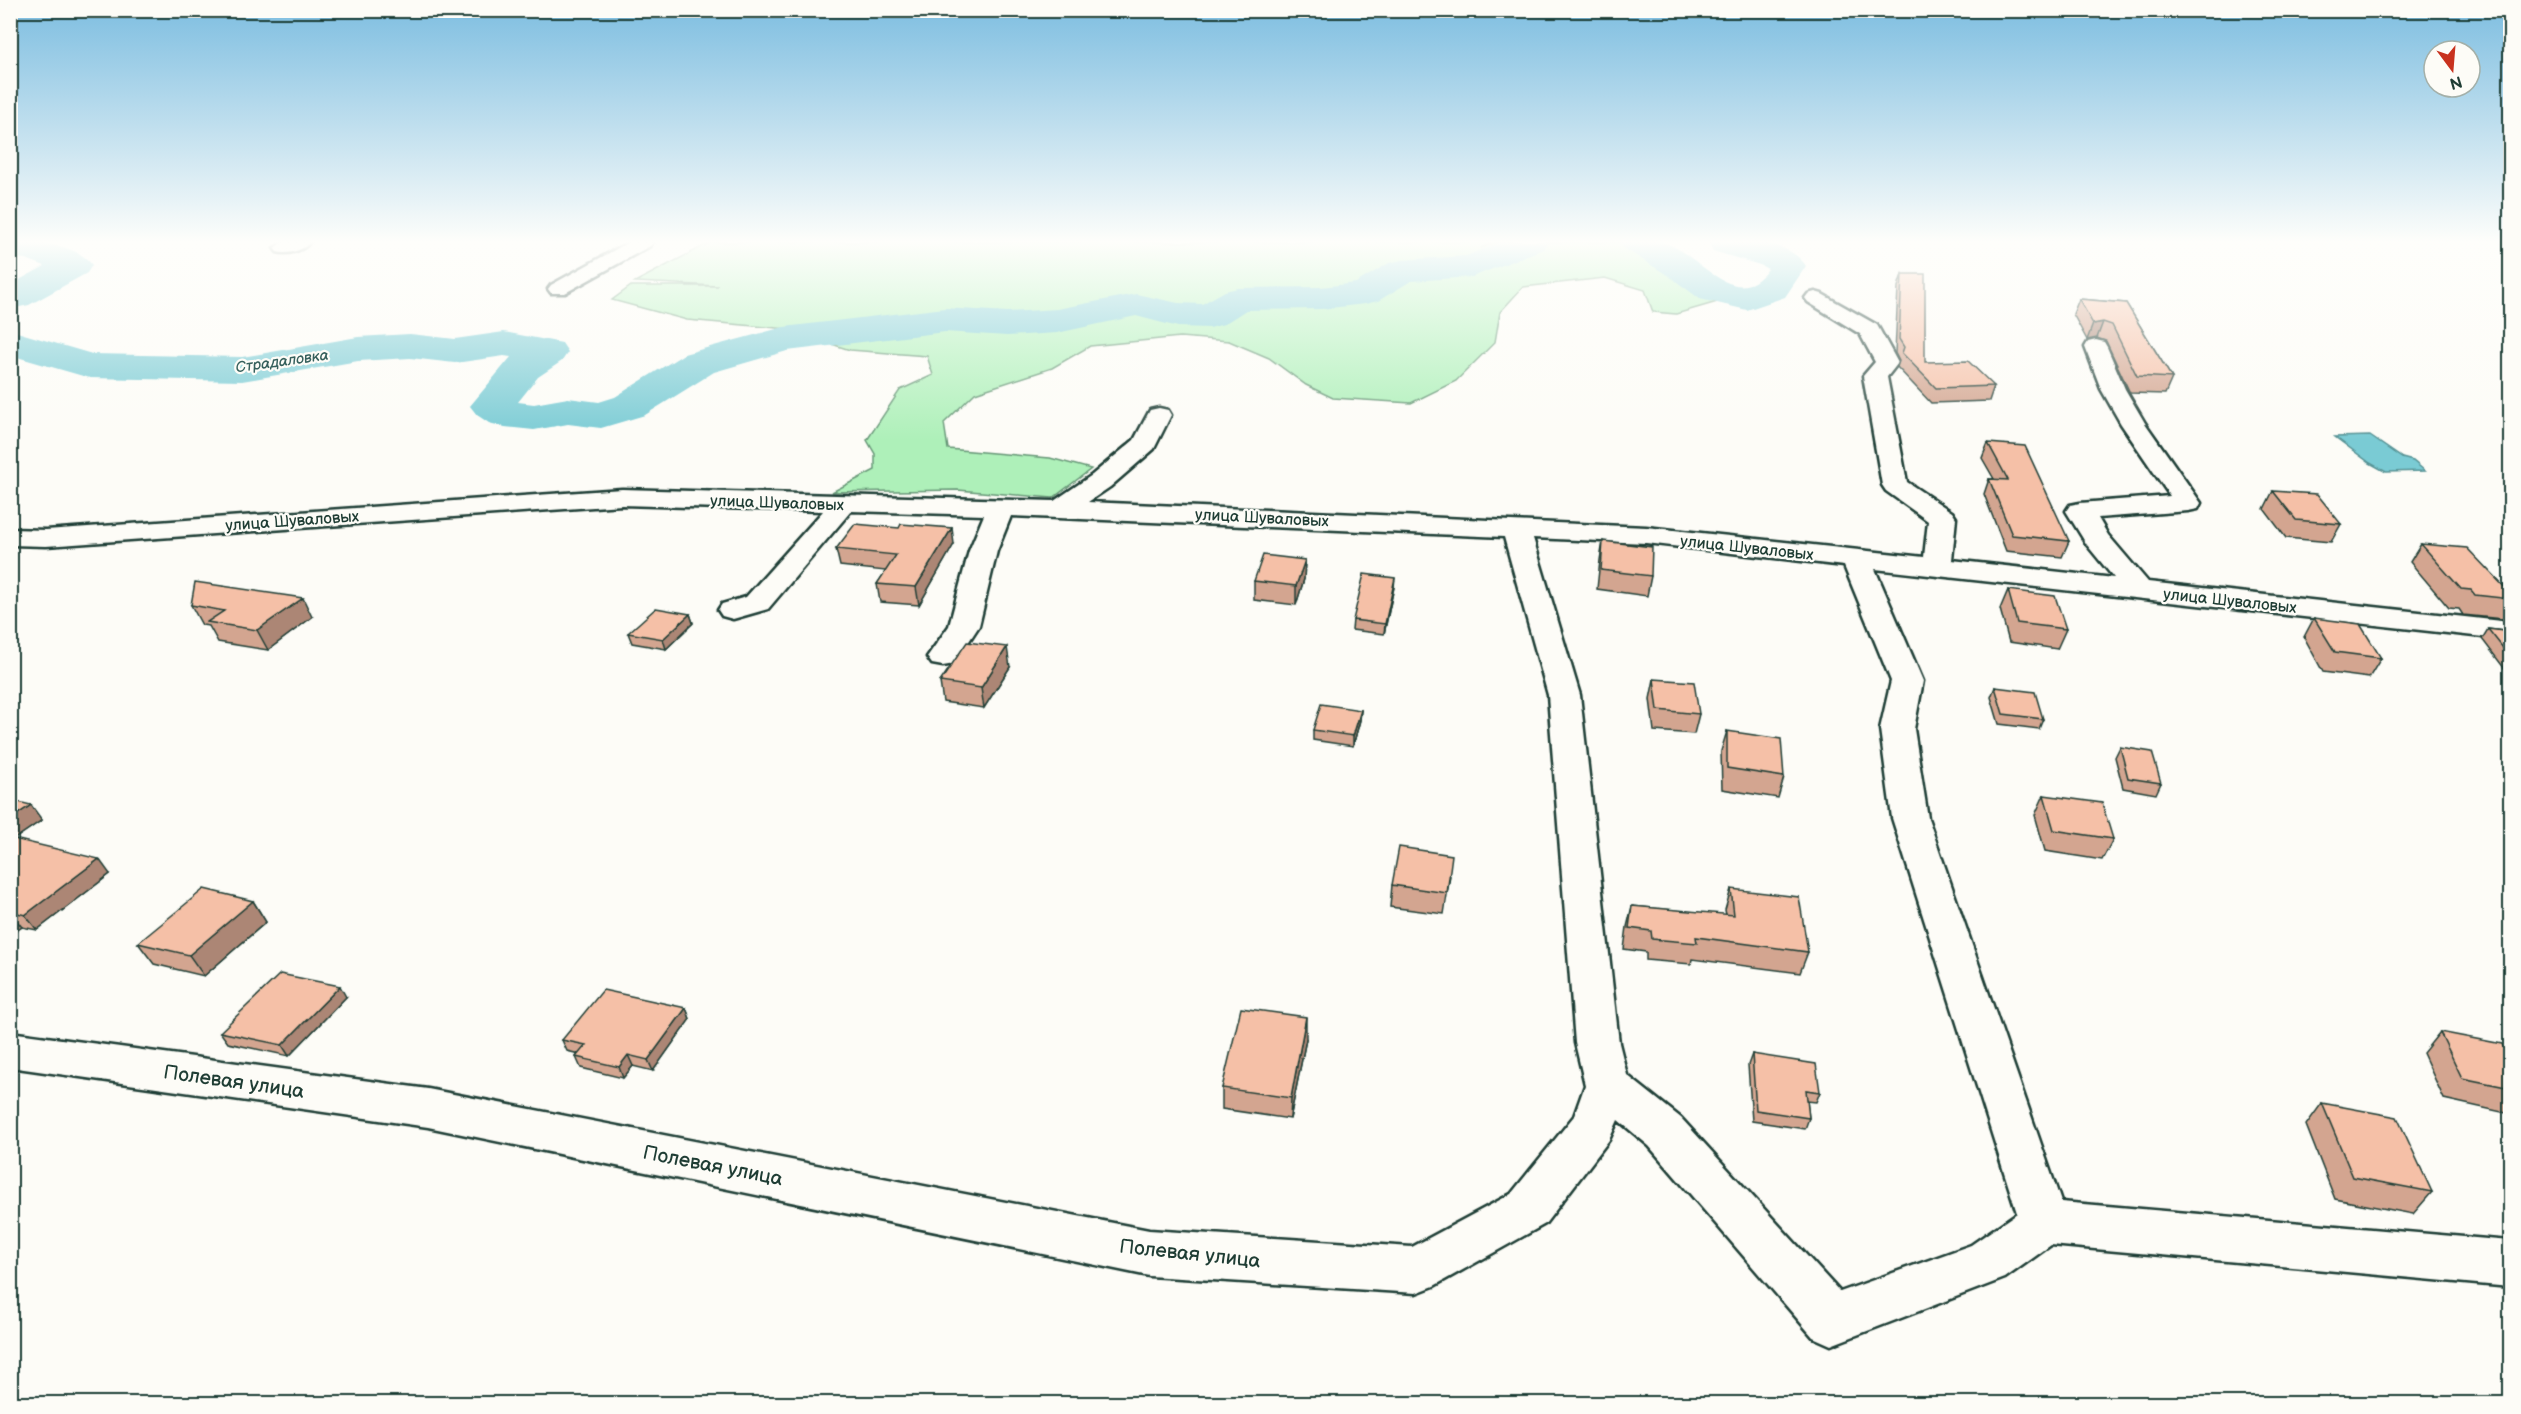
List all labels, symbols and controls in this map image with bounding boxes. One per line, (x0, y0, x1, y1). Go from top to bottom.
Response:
north arrow (2422, 39, 2482, 99)
text: N (2447, 71, 2464, 93)
water label: Страдаловка (234, 346, 330, 377)
street label: улица Шуваловых (710, 492, 844, 515)
street label: улица Шуваловых (1195, 506, 1329, 531)
street label: улица Шуваловых (225, 507, 360, 536)
street label: улица Шуваловых (1679, 532, 1814, 565)
street label: улица Шуваловых (2162, 585, 2297, 618)
street label: Полевая улица (162, 1060, 306, 1104)
street label: Полевая улица (641, 1141, 785, 1191)
street label: Полевая улица (1118, 1235, 1262, 1273)

